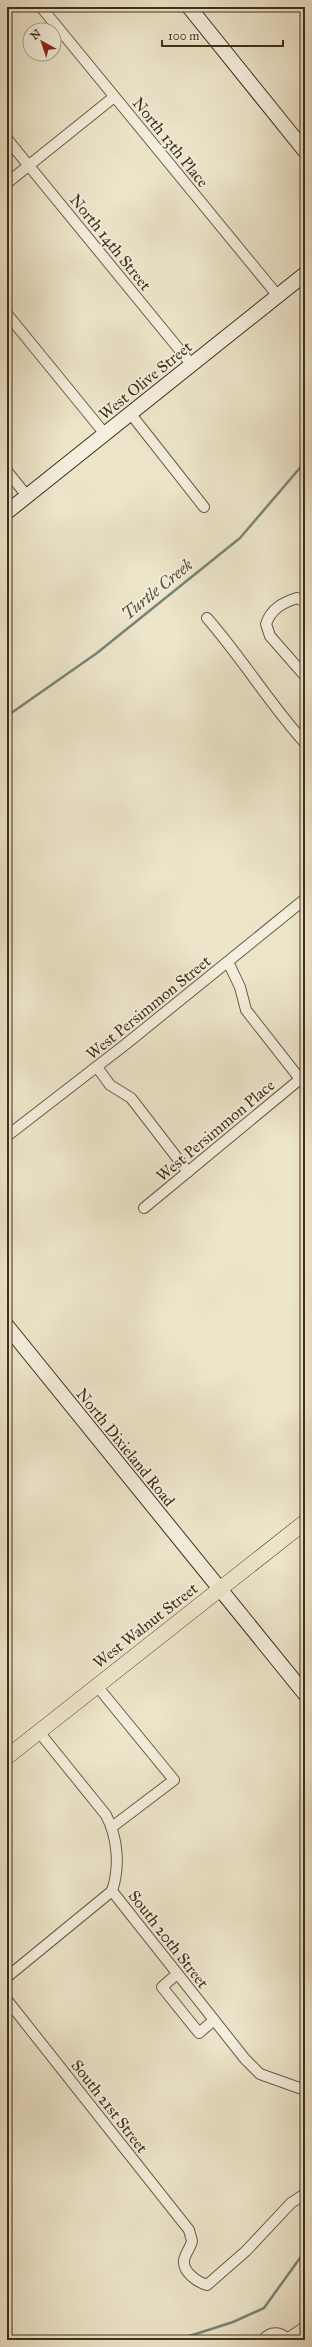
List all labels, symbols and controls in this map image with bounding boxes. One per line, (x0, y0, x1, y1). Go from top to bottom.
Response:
north arrow (22, 22, 62, 62)
scale bar (162, 22, 283, 48)
text: N (28, 26, 44, 43)
text: 100 m (168, 29, 199, 43)
street label: North 13th Place (129, 94, 213, 191)
street label: North 14th Street (66, 190, 155, 295)
street label: West Olive Street (95, 337, 196, 424)
water label: Turtle Creek (118, 554, 197, 624)
street label: West Persimmon Street (82, 951, 215, 1063)
street label: West Persimmon Place (152, 1075, 279, 1185)
street label: North Dixieland Road (72, 1385, 179, 1510)
street label: West Walnut Street (89, 1578, 202, 1672)
street label: South 20th Street (125, 1887, 213, 1992)
street label: South 21st Street (67, 2056, 152, 2157)

